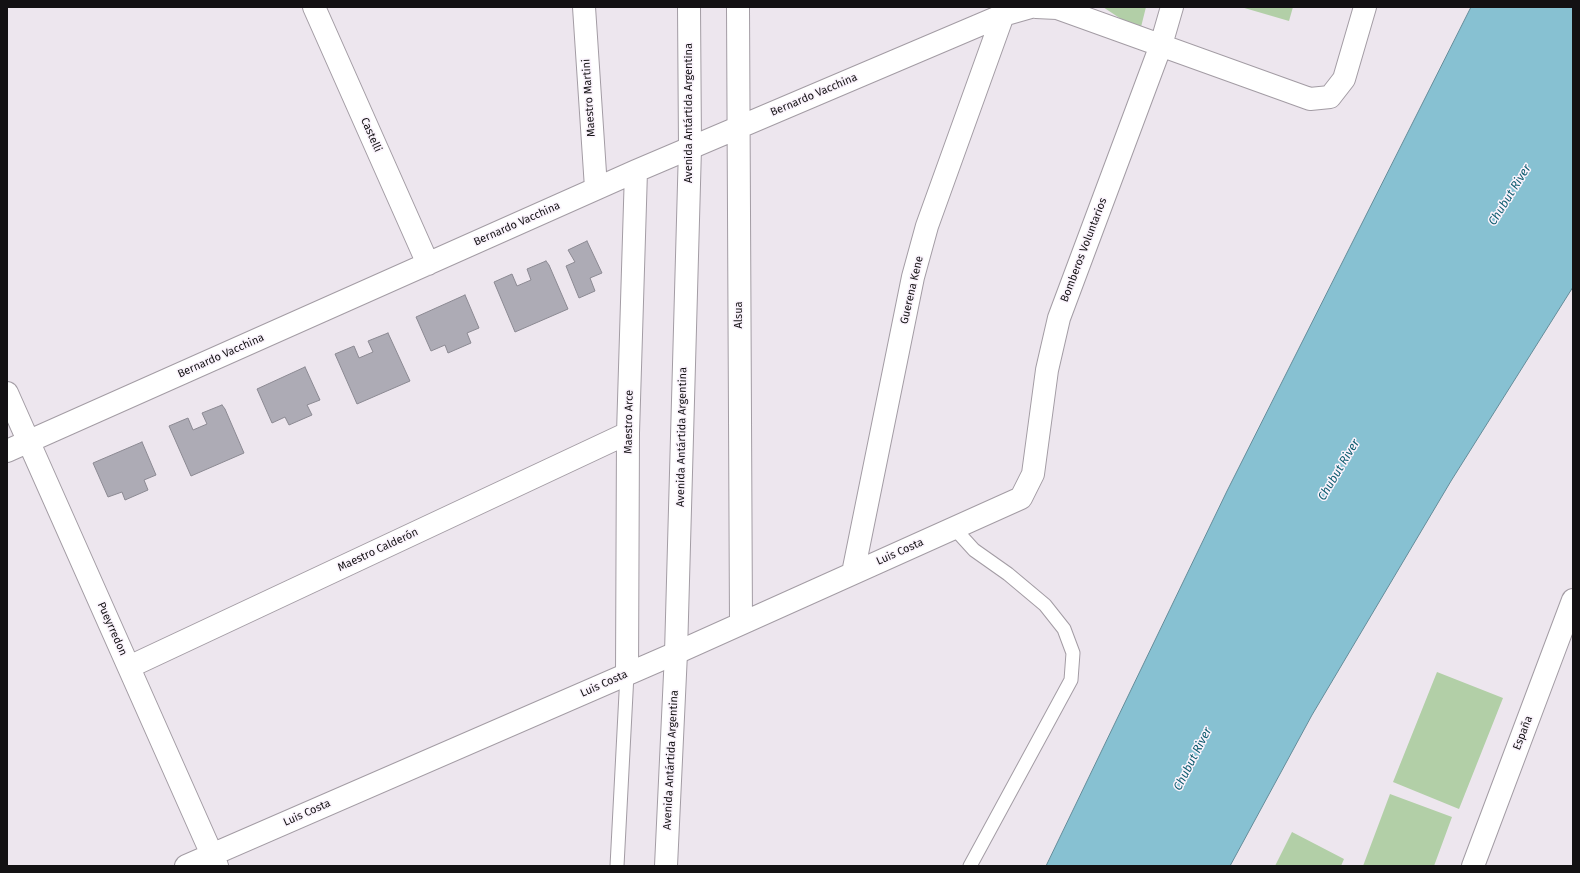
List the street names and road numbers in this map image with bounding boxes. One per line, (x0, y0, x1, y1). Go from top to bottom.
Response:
street label: Avenida Antártida Argentina (682, 43, 696, 183)
street label: Maestro Martini (580, 58, 598, 138)
street label: Bernardo Vacchina (769, 71, 859, 119)
street label: Castelli (358, 116, 384, 154)
street label: Bomberos Voluntarios (1058, 196, 1110, 304)
street label: Bernardo Vacchina (472, 199, 562, 249)
street label: Guerena Kene (898, 255, 926, 325)
street label: Alsua (732, 301, 746, 329)
street label: Bernardo Vacchina (176, 331, 266, 381)
street label: Avenida Antártida Argentina (674, 367, 690, 507)
street label: Maestro Arce (622, 390, 636, 454)
street label: Maestro Calderón (336, 526, 420, 574)
street label: Luis Costa (874, 536, 926, 568)
street label: Pueyrredon (94, 600, 130, 658)
street label: Luis Costa (578, 668, 630, 700)
street label: Avenida Antártida Argentina (661, 690, 681, 830)
street label: España (1510, 714, 1536, 752)
street label: Luis Costa (281, 797, 333, 829)

